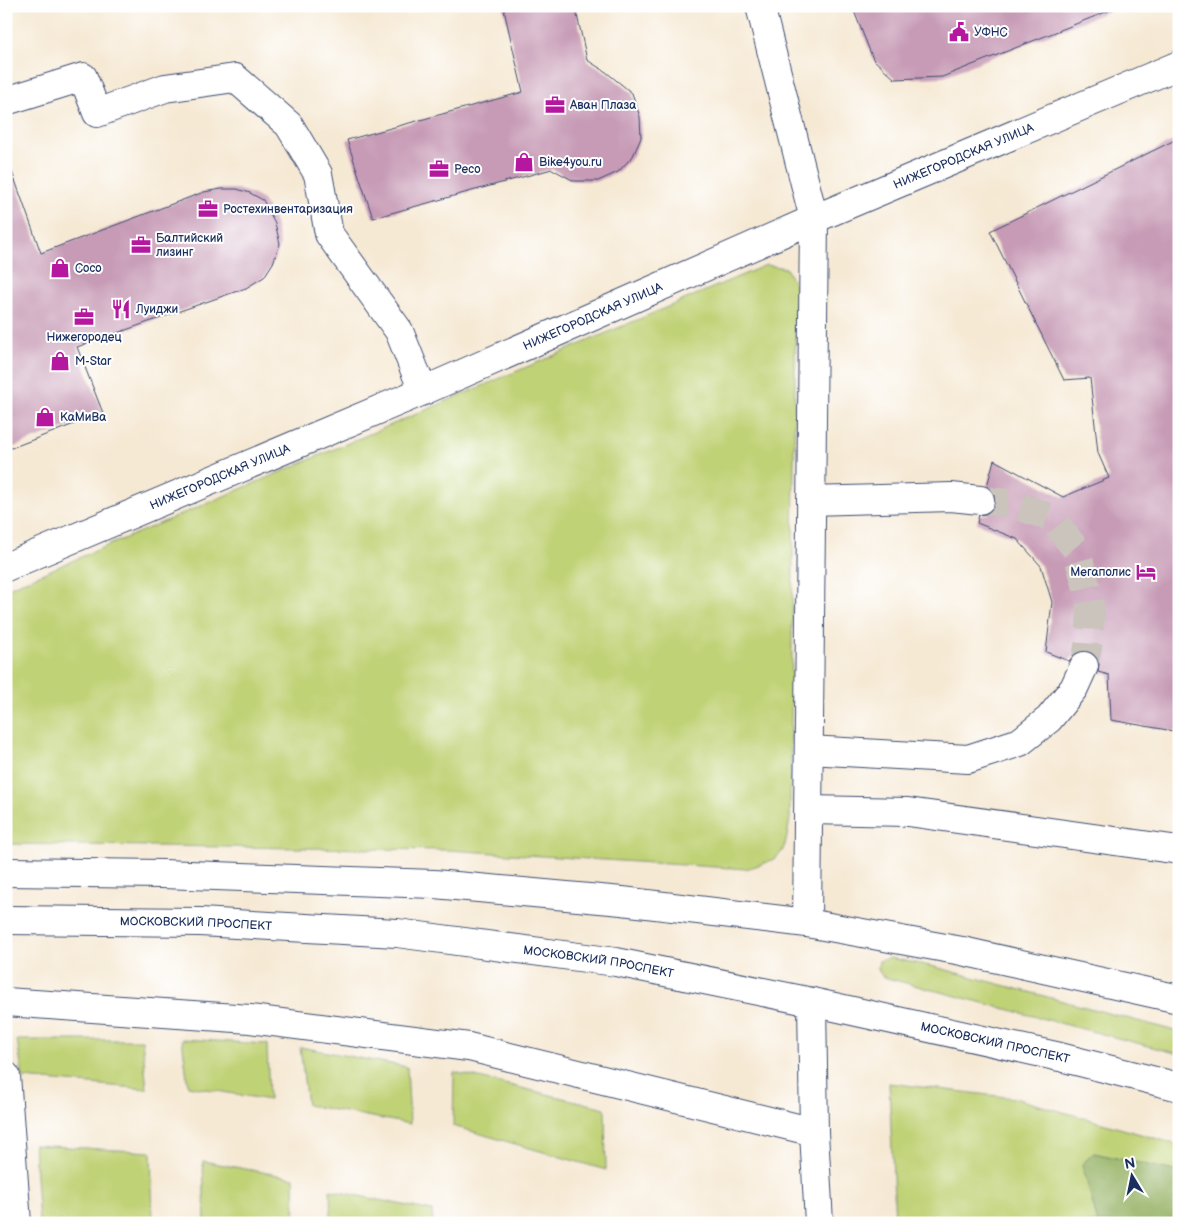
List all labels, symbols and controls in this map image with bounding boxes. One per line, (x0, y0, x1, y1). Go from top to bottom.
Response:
public building icon: УФНС (948, 21, 970, 43)
place label: УФНС (974, 25, 1008, 40)
office icon: Аван Плаза (544, 94, 566, 116)
place label: Аван Плаза (569, 98, 636, 113)
street label: НИЖЕГОРОДСКАЯ УЛИЦА (891, 119, 1036, 192)
shop icon: Bike4you.ru (513, 151, 535, 173)
place label: Bike4you.ru (539, 155, 602, 170)
office icon: Ресо (428, 158, 450, 180)
place label: Ресо (454, 162, 480, 177)
office icon: Ростехинвентаризация (197, 198, 219, 220)
place label: Ростехинвентаризация (223, 202, 353, 217)
place label: Балтийский лизинг (156, 231, 223, 260)
office icon: Балтийский лизинг (130, 234, 152, 256)
shop icon: Сосо (49, 257, 71, 279)
place label: Сосо (75, 261, 102, 276)
street label: НИЖЕГОРОДСКАЯ УЛИЦА (521, 279, 665, 354)
restaurant icon: Луиджи (110, 298, 132, 320)
place label: Луиджи (135, 302, 178, 317)
office icon: Нижегородец (73, 306, 95, 328)
place label: Нижегородец (46, 330, 122, 345)
shop icon: M-Star (49, 350, 71, 372)
place label: M-Star (75, 354, 112, 369)
shop icon: КаМиВа (34, 406, 56, 428)
place label: КаМиВа (60, 410, 106, 425)
street label: НИЖЕГОРОДСКАЯ УЛИЦА (147, 440, 293, 513)
hotel icon: Мегаполис (1135, 561, 1157, 583)
place label: Мегаполис (1070, 565, 1131, 580)
street label: МОСКОВСКИЙ ПРОСПЕКТ (120, 914, 272, 934)
street label: МОСКОВСКИЙ ПРОСПЕКТ (522, 942, 675, 981)
street label: МОСКОВСКИЙ ПРОСПЕКТ (919, 1019, 1071, 1067)
north arrow (1108, 1152, 1158, 1202)
text: N (1123, 1154, 1136, 1173)

